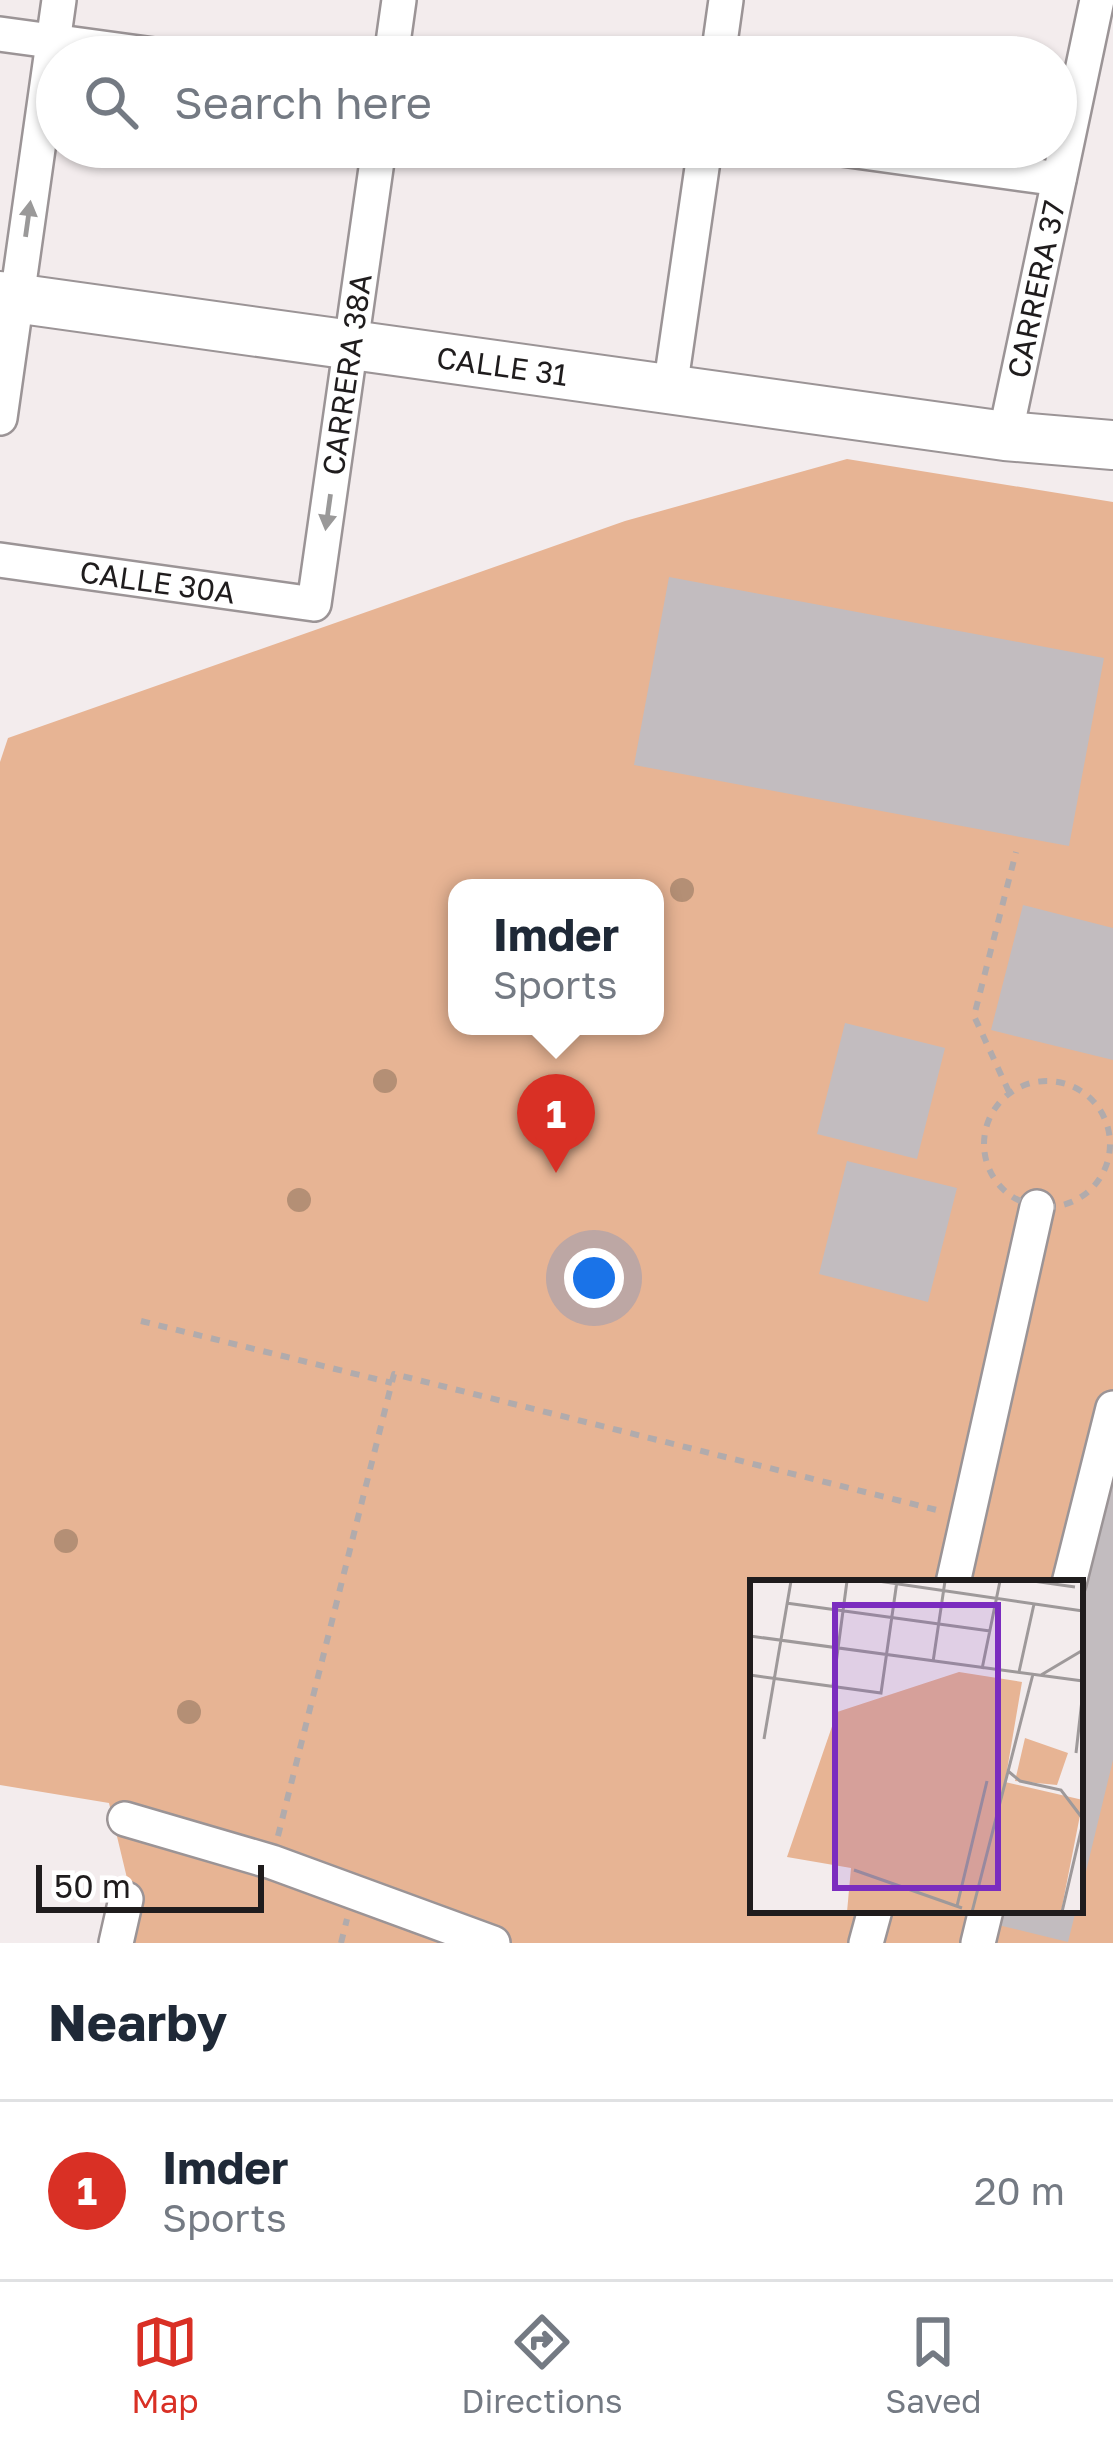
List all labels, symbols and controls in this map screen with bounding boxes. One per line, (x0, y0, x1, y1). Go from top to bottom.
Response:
search box (36, 36, 1077, 168)
icon: search (78, 69, 144, 135)
text: Search here (174, 75, 432, 129)
street label: CARRERA 37 (1000, 197, 1072, 381)
one-way arrow (19, 199, 38, 237)
street label: CARRERA 38A (315, 271, 379, 477)
street label: CALLE 31 (434, 339, 570, 393)
one-way arrow (318, 494, 336, 532)
street label: CALLE 30A (78, 553, 237, 611)
popup (448, 879, 664, 1035)
text: Imder (493, 907, 619, 961)
text: Sports (493, 961, 617, 1008)
pin: 1 (517, 1074, 595, 1173)
your location (564, 1248, 624, 1308)
inset map (750, 1580, 1083, 1913)
scale bar (36, 1859, 264, 1912)
text: 50 m (54, 1866, 131, 1905)
text: Nearby (48, 1991, 227, 2052)
text: Imder (162, 2140, 288, 2194)
text: 1 (77, 2167, 97, 2214)
text: 20 m (974, 2167, 1065, 2214)
text: Sports (162, 2194, 287, 2241)
tab: Map (131, 2309, 199, 2420)
tab: Directions (461, 2309, 623, 2420)
tab: Saved (885, 2309, 982, 2420)

